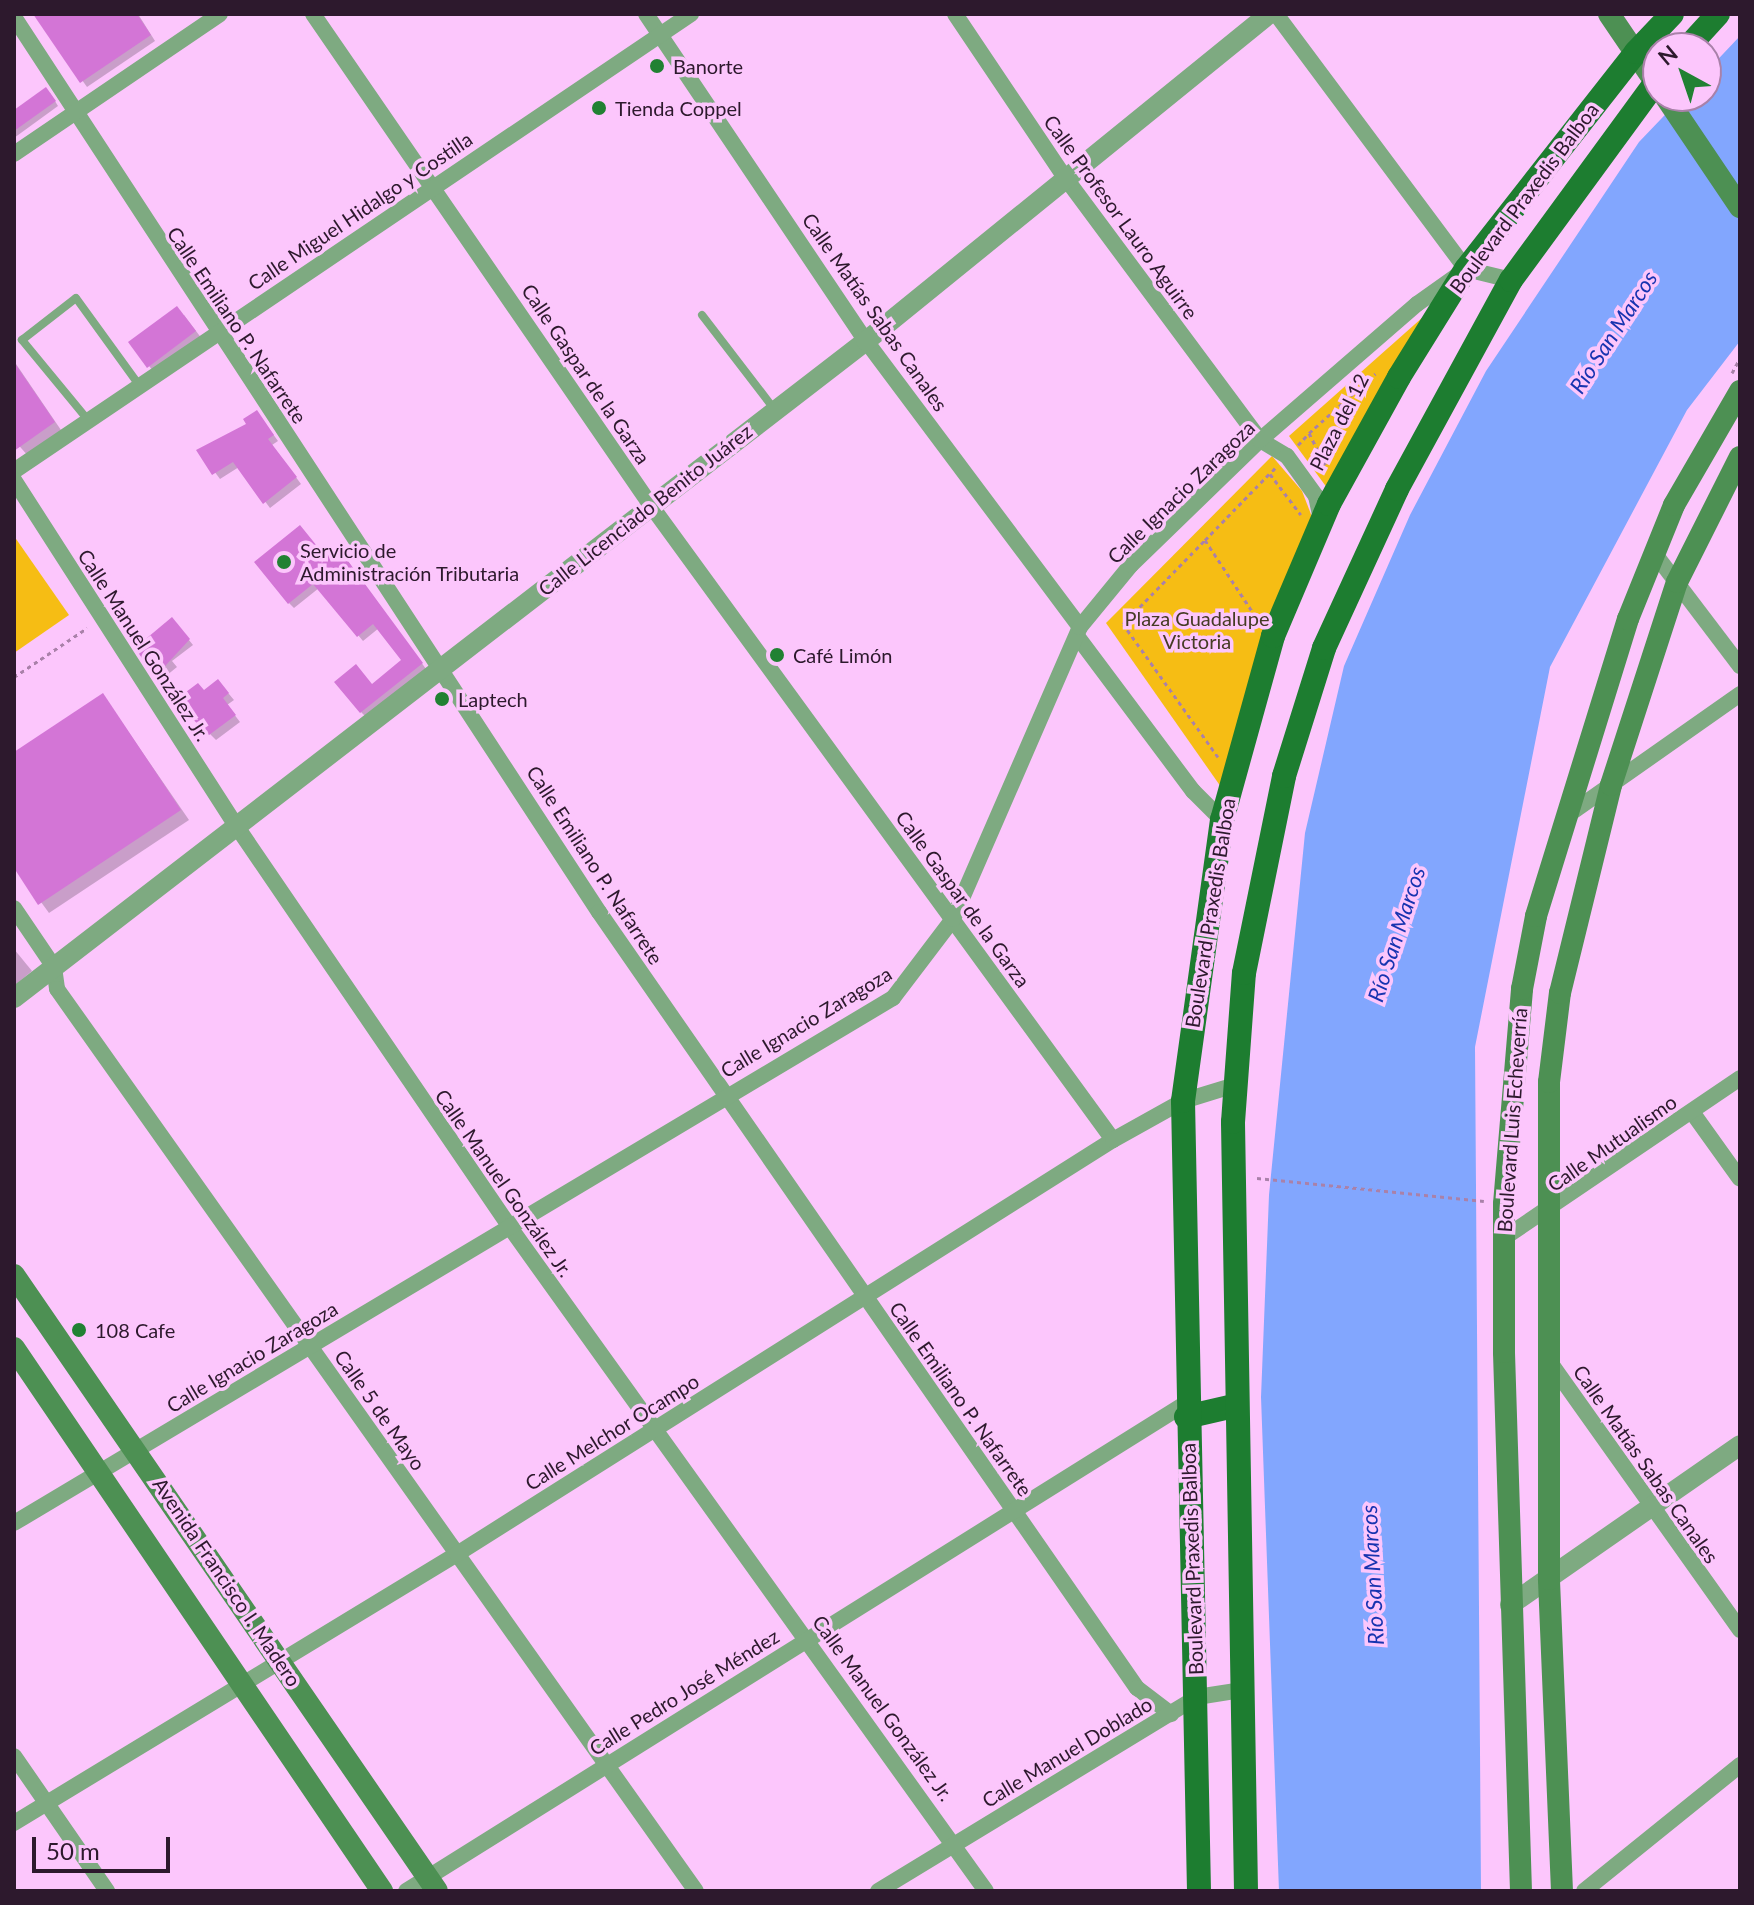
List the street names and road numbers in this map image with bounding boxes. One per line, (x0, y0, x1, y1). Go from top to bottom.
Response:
street label: Boulevard Praxedis Balboa (1445, 98, 1603, 298)
street label: Calle Profesor Lauro Aguirre (1039, 110, 1203, 324)
street label: Calle Miguel Hidalgo y Costilla (243, 127, 477, 295)
street label: Calle Matías Sabas Canales (797, 208, 953, 416)
street label: Calle Emiliano P. Nafarrete (162, 222, 312, 428)
street label: Calle Gaspar de la Garza (517, 279, 655, 469)
street label: Plaza del 12 (1304, 370, 1374, 474)
street label: Calle Ignacio Zaragoza (1102, 416, 1260, 568)
street label: Calle Licenciado Benito Juárez (533, 419, 757, 601)
street label: Calle Manuel González Jr. (73, 544, 215, 746)
street label: Calle Emiliano P. Nafarrete (522, 761, 668, 969)
street label: Boulevard Praxedis Balboa (1180, 796, 1240, 1030)
street label: Calle Gaspar de la Garza (891, 806, 1035, 992)
street label: Calle Ignacio Zaragoza (716, 961, 896, 1083)
street label: Boulevard Luis Echeverría (1492, 1007, 1532, 1233)
street label: Calle Manuel González Jr. (430, 1084, 578, 1282)
street label: Calle Mutualismo (1543, 1090, 1681, 1196)
street label: Calle Ignacio Zaragoza (162, 1296, 342, 1418)
street label: Calle Emiliano P. Nafarrete (885, 1297, 1037, 1501)
street label: Calle 5 de Mayo (330, 1345, 430, 1475)
street label: Calle Matías Sabas Canales (1568, 1360, 1724, 1568)
street label: Calle Melchor Ocampo (521, 1369, 703, 1495)
street label: Boulevard Praxedis Balboa (1176, 1443, 1208, 1675)
street label: Avenida Francisco I. Madero (148, 1473, 306, 1691)
street label: Calle Manuel González Jr. (807, 1610, 959, 1806)
street label: Calle Pedro José Méndez (585, 1624, 783, 1760)
street label: Calle Manuel Doblado (978, 1692, 1156, 1812)

